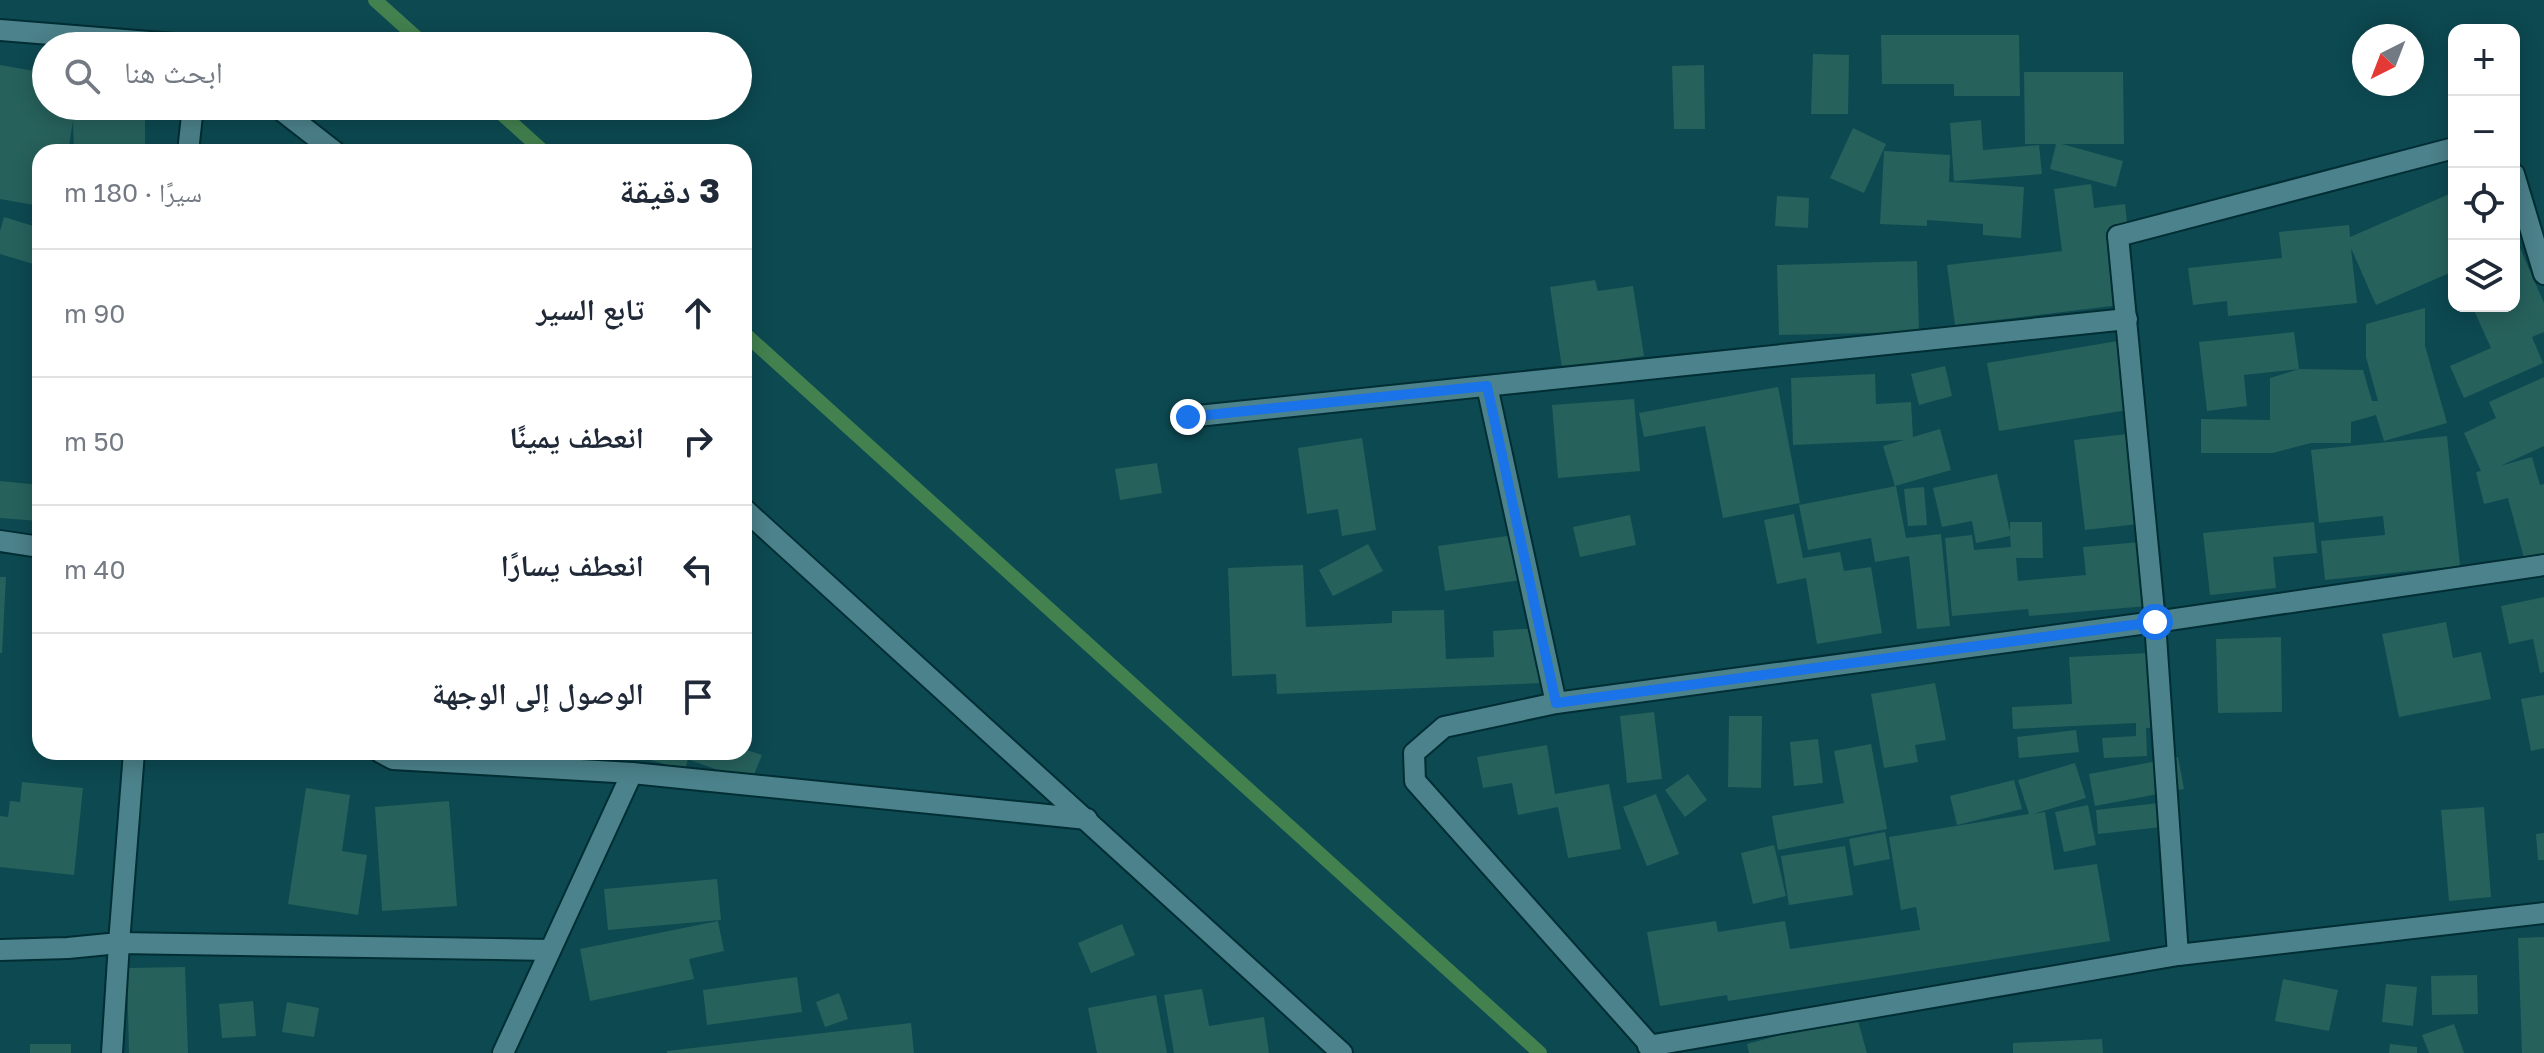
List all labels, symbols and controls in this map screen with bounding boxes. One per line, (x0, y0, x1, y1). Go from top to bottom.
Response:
north arrow (2352, 24, 2424, 96)
map controls (2448, 24, 2520, 312)
button: + (2448, 24, 2520, 96)
search box (32, 32, 752, 120)
icon: search (60, 54, 104, 98)
text: ابحث هنا (124, 54, 223, 90)
button: − (2448, 96, 2520, 168)
button: locate (2448, 168, 2520, 240)
text: 3 دقيقة (619, 170, 720, 210)
text: سيرًا · 180 m (64, 177, 202, 208)
button: layers (2448, 240, 2520, 312)
text: تابع السير (536, 291, 644, 327)
icon: ahead (676, 291, 720, 335)
text: 90 m (64, 298, 125, 329)
route end (1170, 399, 1206, 435)
text: انعطف يمينًا (509, 419, 644, 455)
icon: right (676, 419, 720, 463)
text: 50 m (64, 426, 125, 457)
text: انعطف يسارًا (500, 547, 644, 583)
icon: left (676, 547, 720, 591)
text: 40 m (64, 554, 126, 585)
route start (2137, 604, 2173, 640)
text: الوصول إلى الوجهة (432, 675, 644, 711)
icon: arrive (676, 675, 720, 719)

